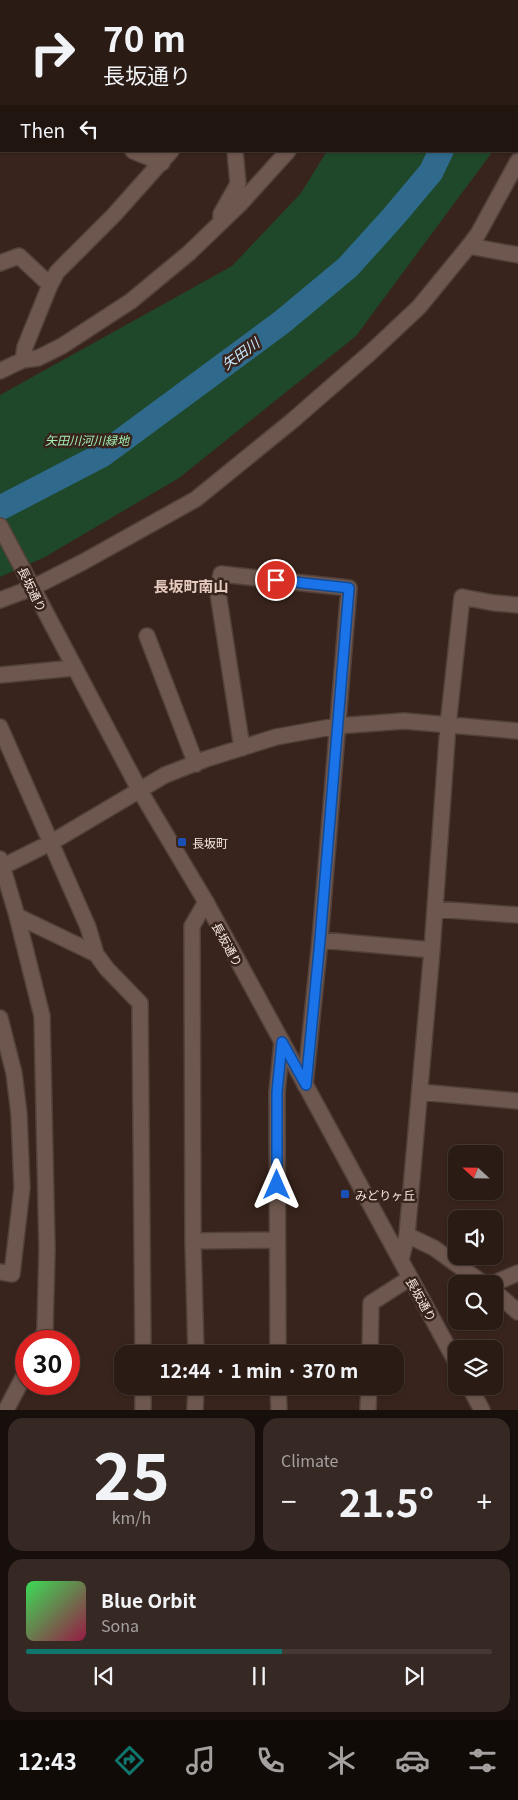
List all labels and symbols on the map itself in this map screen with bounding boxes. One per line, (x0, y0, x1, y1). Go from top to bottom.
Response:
water label: 矢田川 (217, 331, 264, 373)
park label: 矢田川河川緑地 (45, 431, 131, 448)
pin (255, 559, 297, 601)
street label: 長坂通り (15, 564, 51, 614)
district label: 長坂町南山 (153, 575, 229, 596)
place label: 長坂町 (192, 834, 228, 851)
marker: 長坂町 (176, 836, 188, 848)
street label: 長坂通り (209, 919, 247, 969)
north arrow (448, 1145, 502, 1200)
position arrow (250, 1158, 302, 1210)
place label: みどりヶ丘 (355, 1186, 415, 1203)
marker: みどりヶ丘 (339, 1188, 351, 1200)
street label: 長坂通り (403, 1274, 441, 1324)
speed limit sign: 30 (15, 1330, 80, 1395)

